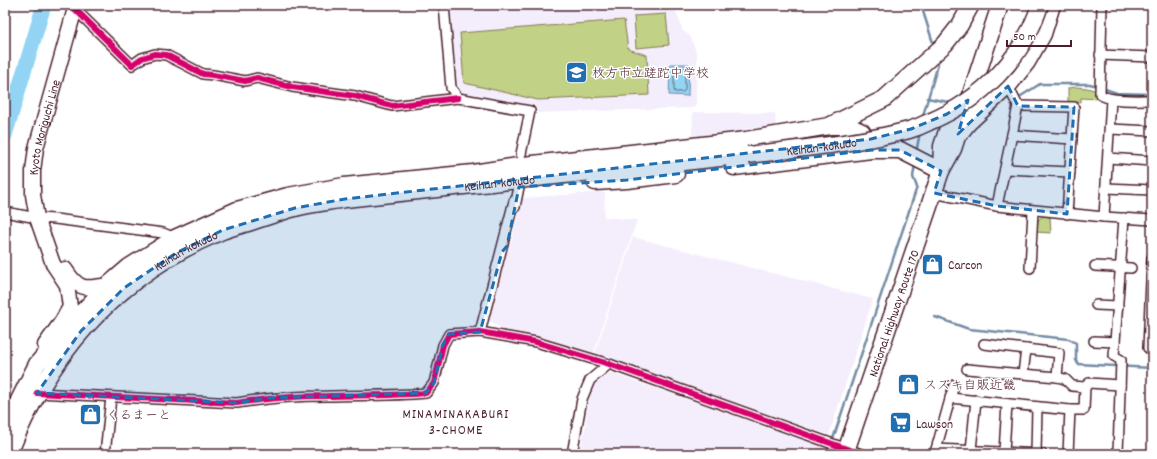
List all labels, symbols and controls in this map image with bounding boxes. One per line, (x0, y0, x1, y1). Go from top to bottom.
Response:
scale bar (1007, 22, 1071, 48)
text: 50 m (1013, 29, 1036, 46)
school or university icon: 枚方市立蹉跎中学校 (563, 59, 589, 85)
place label: 枚方市立蹉跎中学校 (592, 65, 709, 84)
street label: Kyoto Moriguchi Line (26, 77, 67, 175)
street label: Keihan-kokudo (786, 134, 859, 162)
street label: Keihan-kokudo (464, 171, 536, 198)
street label: Keihan-kokudo (151, 227, 222, 277)
street label: National Highway Route 170 (865, 247, 926, 380)
shop icon: Carcon (919, 251, 945, 277)
place label: Carcon (948, 257, 982, 276)
shop icon: スズキ自販近畿 (896, 371, 922, 397)
place label: スズキ自販近畿 (924, 377, 1016, 396)
shop icon: くるまーと (77, 401, 103, 427)
district label: MINAMINAKABURI 3-CHOME (403, 405, 509, 441)
place label: くるまーと (106, 407, 171, 426)
supermarket icon: Lawson (888, 410, 914, 436)
place label: Lawson (916, 416, 953, 435)

